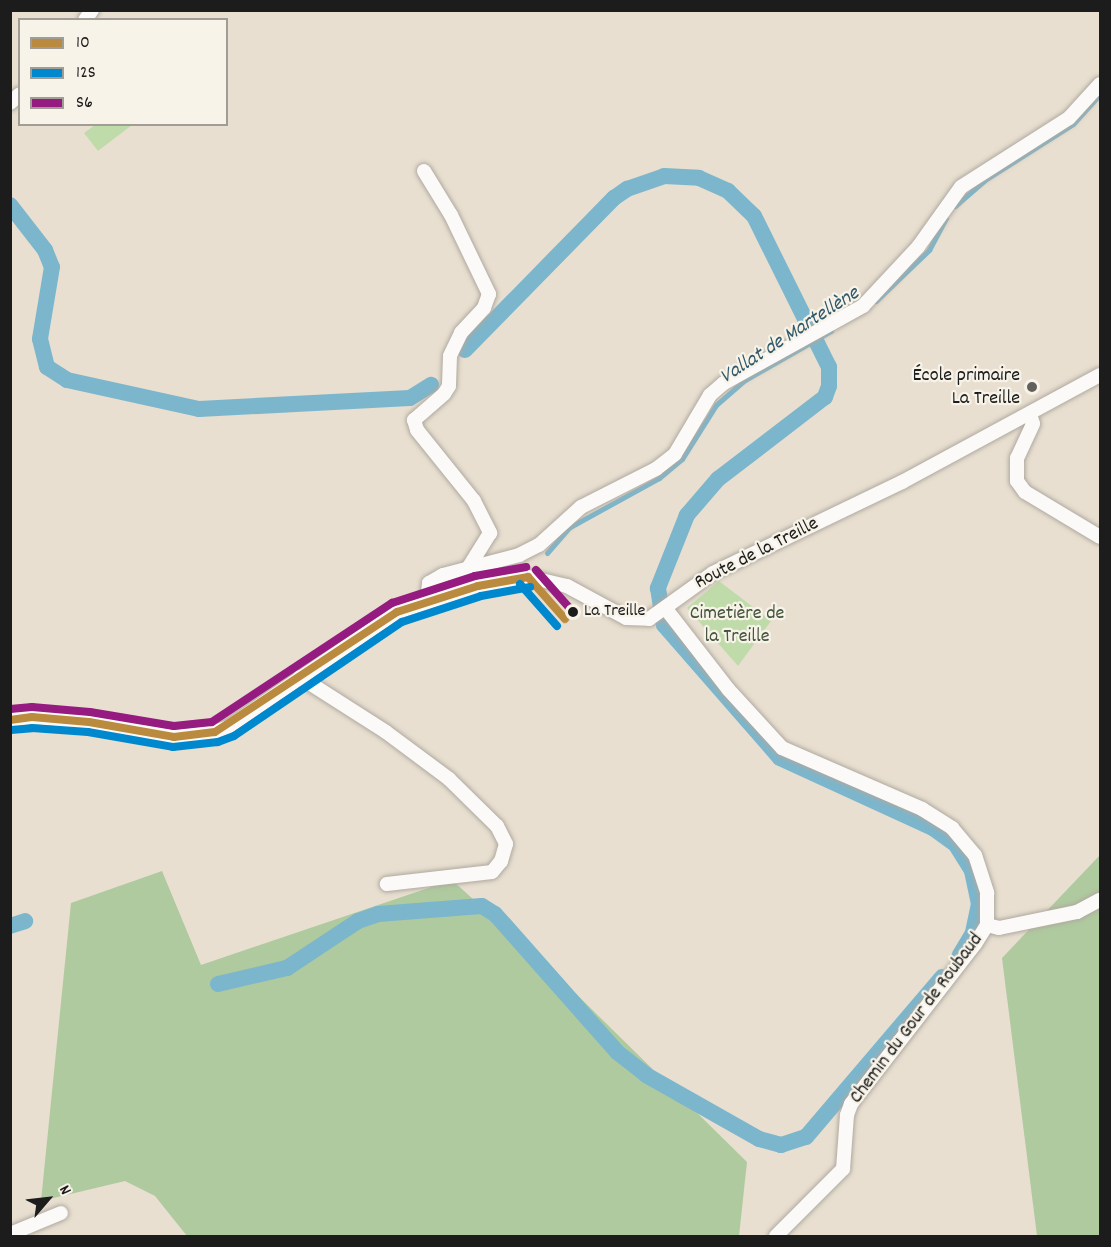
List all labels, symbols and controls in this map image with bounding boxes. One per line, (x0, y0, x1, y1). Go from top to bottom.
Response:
legend (18, 18, 228, 126)
text: 10 (76, 31, 90, 56)
text: 12S (76, 61, 96, 86)
text: S6 (76, 91, 93, 116)
water label: Vallat de Martellène (716, 282, 864, 390)
place label: École primaire La Treille (913, 364, 1020, 411)
marker: École primaire La Treille (1025, 380, 1039, 394)
street label: Route de la Treille (691, 513, 823, 595)
place label: La Treille (584, 601, 646, 623)
park label: Cimetière de la Treille (690, 602, 784, 649)
marker: La Treille (567, 606, 579, 618)
street label: Chemin du Gour de Roubaud (845, 929, 989, 1109)
north arrow (18, 1169, 78, 1229)
text: N (52, 1181, 76, 1199)

